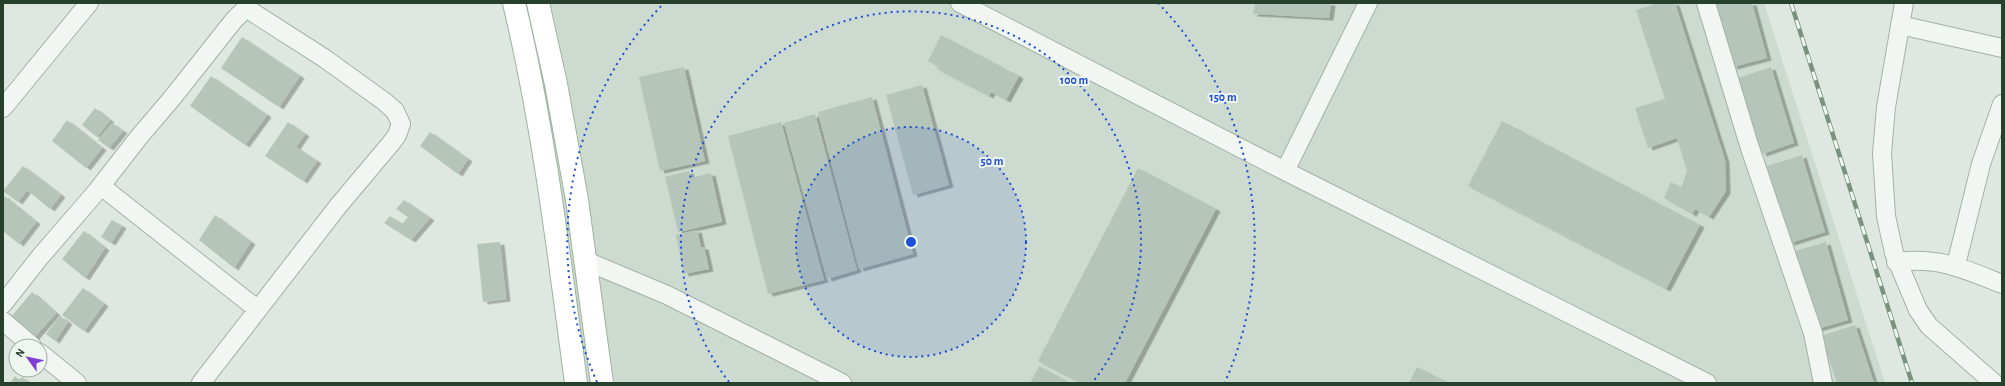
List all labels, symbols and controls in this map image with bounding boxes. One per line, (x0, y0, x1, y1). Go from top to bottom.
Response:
text: 100 m (1060, 74, 1088, 86)
text: 150 m (1209, 91, 1237, 103)
text: 50 m (981, 155, 1004, 167)
centre of rings (904, 235, 918, 249)
north arrow (8, 338, 48, 378)
text: N (13, 347, 27, 359)

